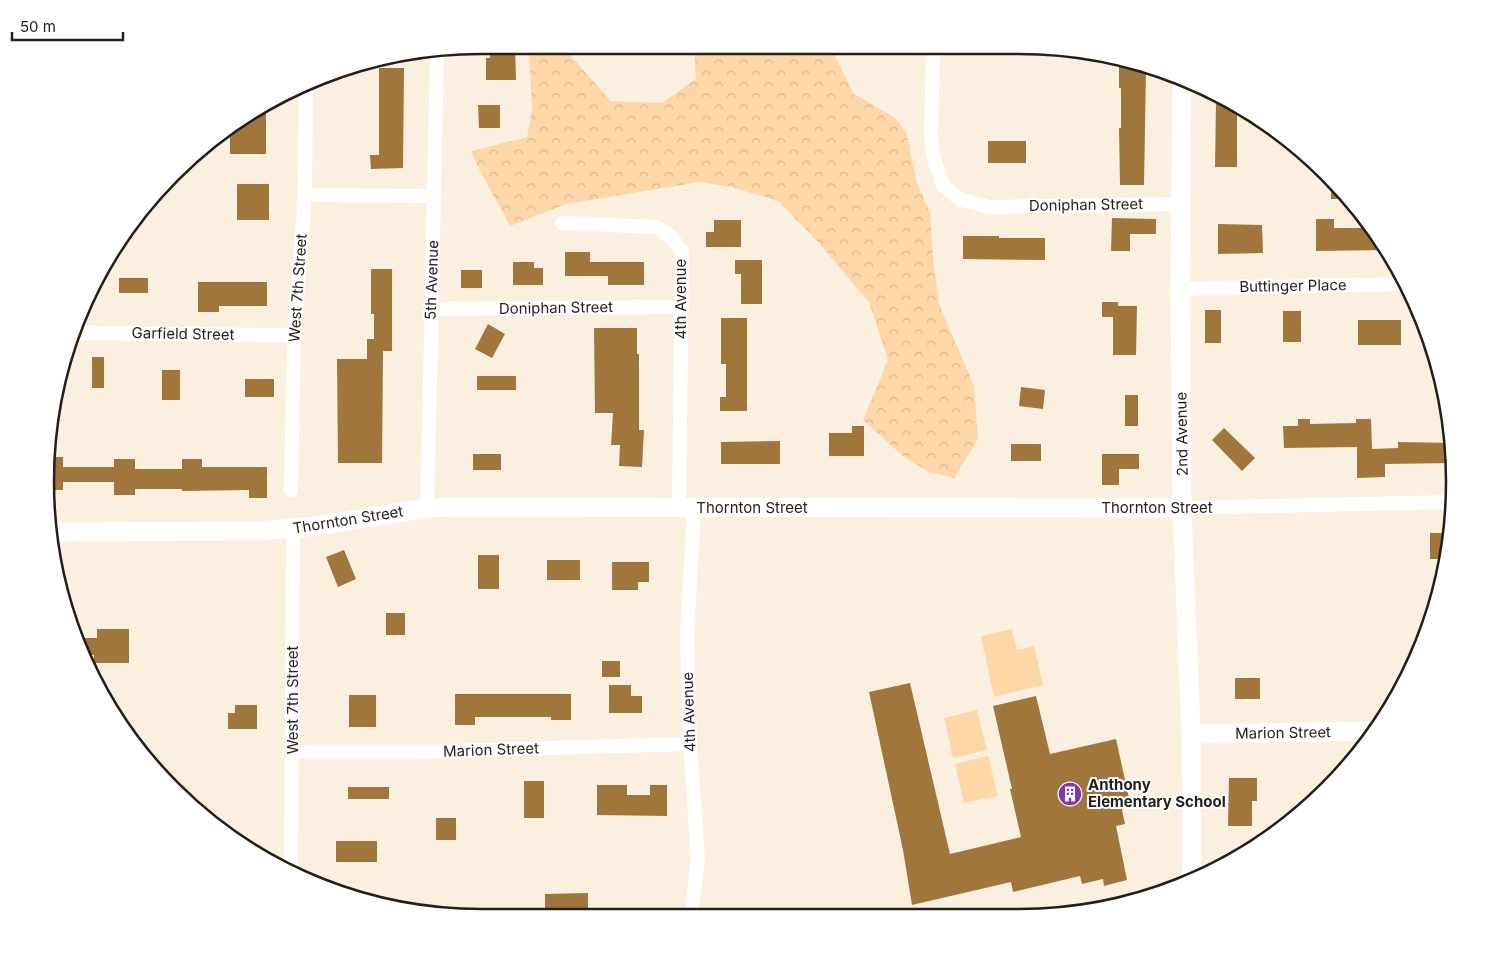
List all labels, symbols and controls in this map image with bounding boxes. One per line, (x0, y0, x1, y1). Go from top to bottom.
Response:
scale bar (12, 10, 124, 42)
text: 50 m (20, 17, 56, 36)
street label: Doniphan Street (1029, 194, 1143, 215)
street label: West 7th Street (284, 233, 311, 343)
street label: 5th Avenue (421, 240, 442, 320)
street label: 4th Avenue (671, 259, 690, 339)
street label: Buttinger Place (1239, 275, 1347, 296)
street label: Doniphan Street (499, 297, 613, 318)
street label: Garfield Street (131, 323, 235, 344)
street label: 2nd Avenue (1171, 392, 1192, 476)
street label: Thornton Street (696, 498, 808, 517)
street label: Thornton Street (1101, 498, 1213, 517)
street label: Thornton Street (291, 501, 405, 538)
street label: West 7th Street (283, 646, 302, 754)
street label: 4th Avenue (678, 672, 699, 753)
street label: Marion Street (1235, 722, 1331, 743)
street label: Marion Street (443, 738, 539, 761)
place label: Anthony Elementary School (1088, 775, 1226, 811)
building icon: Anthony Elementary School (1057, 781, 1083, 807)

